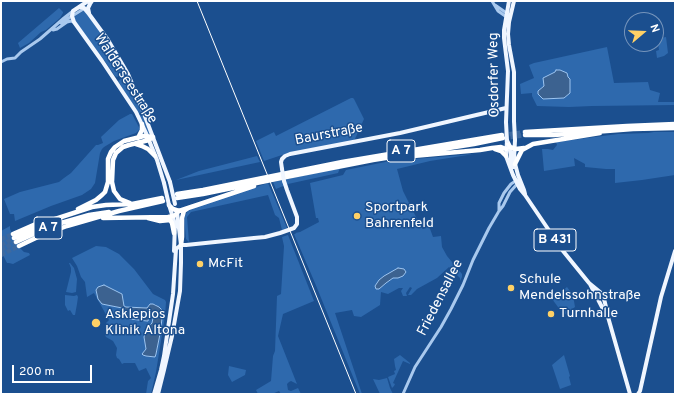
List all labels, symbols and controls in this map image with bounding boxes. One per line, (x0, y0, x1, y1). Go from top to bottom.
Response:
north arrow (624, 12, 664, 52)
text: N (646, 22, 662, 34)
street label: Walderseestraße (90, 31, 160, 127)
street label: Osdorfer Weg (486, 32, 504, 118)
street label: Baurstraße (294, 120, 364, 150)
road number: A 7 (387, 140, 415, 162)
place label: Sportpark Bahrenfeld (365, 200, 434, 232)
marker: Sportpark Bahrenfeld (352, 211, 362, 221)
road number: A 7 (34, 217, 62, 239)
road number: B 431 (534, 229, 576, 251)
place label: McFit (208, 256, 243, 272)
street label: Friedensallee (415, 257, 467, 339)
marker: McFit (195, 259, 205, 269)
place label: Schule Mendelssohnstraße (519, 272, 641, 304)
marker: Schule Mendelssohnstraße (506, 283, 516, 293)
place label: Turnhalle (559, 306, 618, 322)
place label: Asklepios Klinik Altona (105, 307, 185, 340)
marker: Turnhalle (546, 309, 556, 319)
marker: Asklepios Klinik Altona (90, 317, 102, 329)
scale bar (14, 357, 94, 383)
text: 200 m (19, 364, 55, 380)

